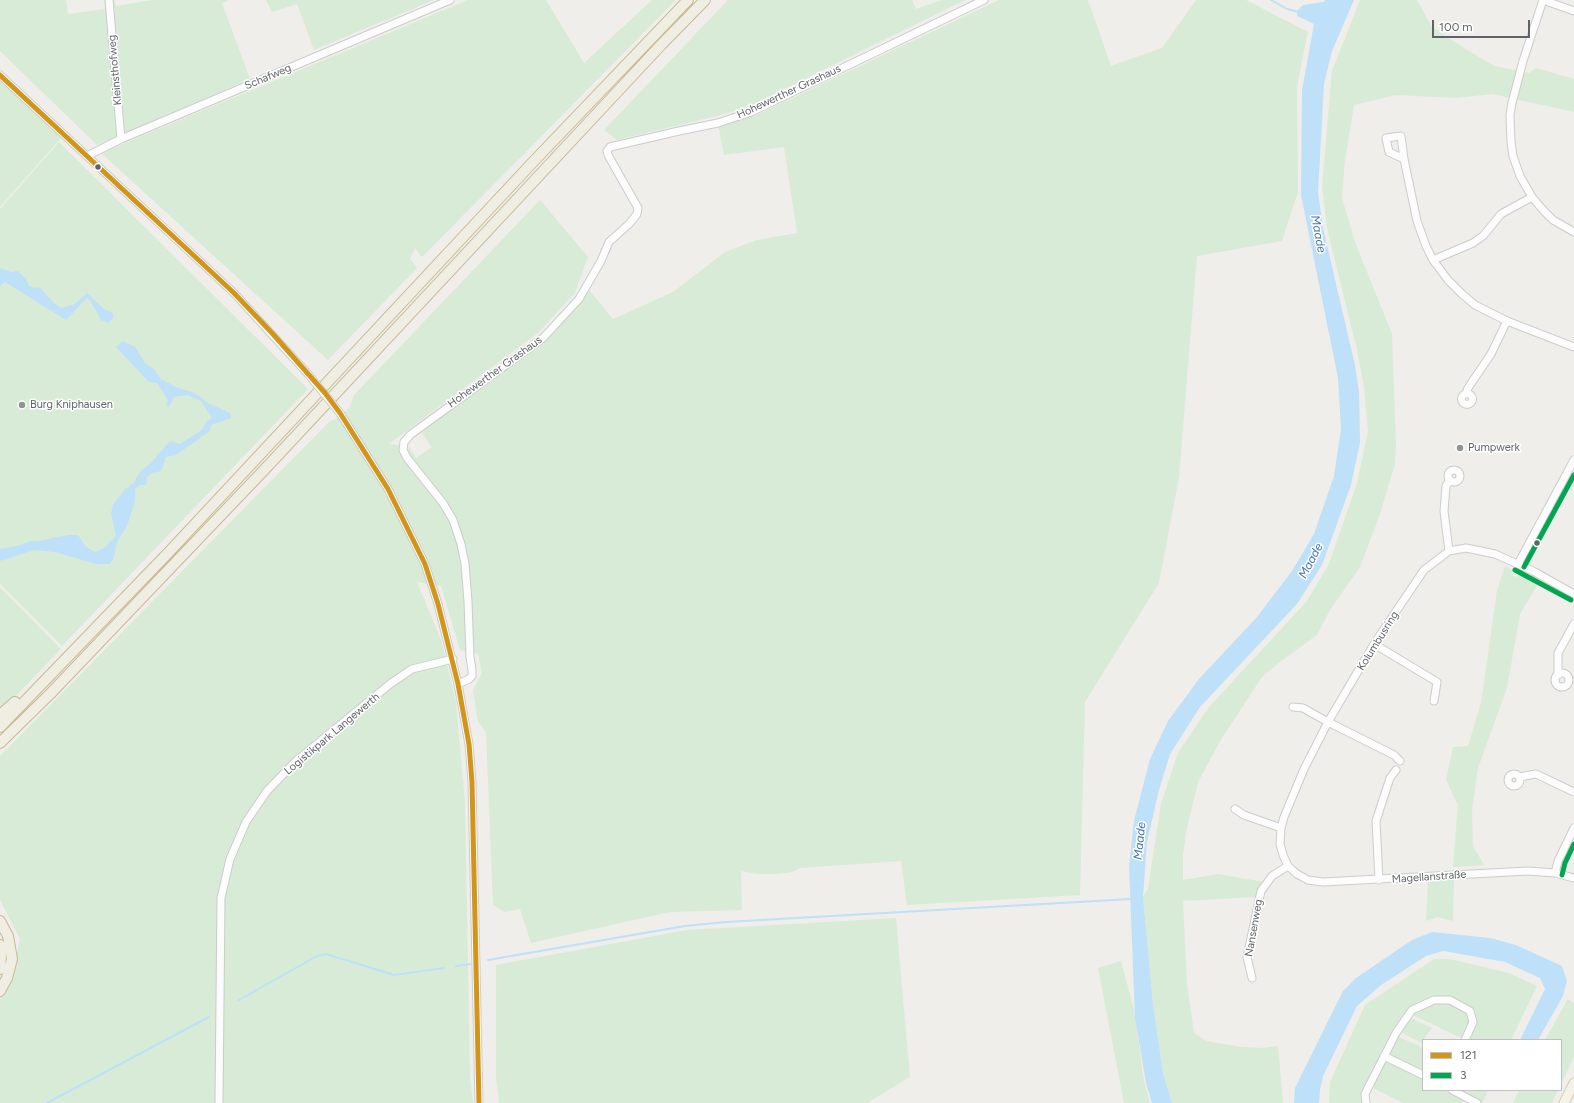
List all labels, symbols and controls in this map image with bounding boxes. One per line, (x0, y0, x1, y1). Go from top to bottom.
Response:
scale bar (1434, 12, 1532, 38)
text: 100 m (1439, 20, 1473, 34)
street label: Kleinsthofweg (105, 34, 125, 106)
street label: Schafweg (243, 61, 293, 93)
street label: Hohewerther Grashaus (735, 62, 843, 122)
unlabelled marker (93, 162, 103, 172)
water label: Maade (1307, 214, 1329, 254)
street label: Hohewerther Grashaus (445, 333, 545, 411)
place label: Burg Kniphausen (30, 398, 113, 412)
marker: Burg Kniphausen (17, 400, 27, 410)
place label: Pumpwerk (1468, 441, 1520, 455)
marker: Pumpwerk (1455, 443, 1465, 453)
unlabelled marker (1532, 538, 1542, 548)
water label: Maade (1296, 541, 1326, 581)
street label: Kolumbusring (1355, 609, 1401, 673)
street label: Logistikpark Langewerth (282, 690, 382, 778)
water label: Maade (1131, 821, 1149, 861)
street label: Magellanstraße (1391, 868, 1467, 886)
street label: Nansenweg (1242, 898, 1266, 958)
legend (1422, 1039, 1562, 1091)
text: 121 (1460, 1048, 1477, 1062)
text: 3 (1460, 1068, 1467, 1082)

